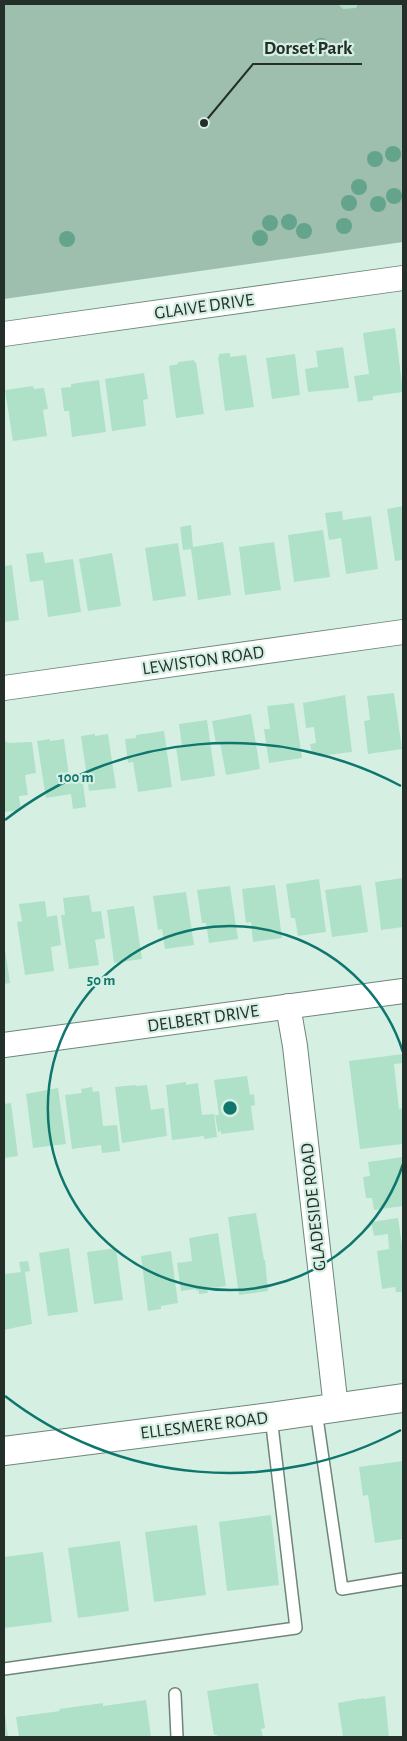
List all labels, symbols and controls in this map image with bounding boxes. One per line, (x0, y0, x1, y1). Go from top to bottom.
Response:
callout: Dorset Park (253, 30, 362, 64)
text: Dorset Park (264, 39, 353, 58)
street label: GLAIVE DRIVE (153, 291, 255, 323)
street label: LEWISTON ROAD (141, 644, 265, 678)
text: 100 m (58, 770, 94, 785)
text: 50 m (87, 973, 115, 988)
street label: DELBERT DRIVE (146, 1002, 260, 1036)
centre of rings (221, 1099, 239, 1117)
street label: GLADESIDE ROAD (298, 1142, 330, 1272)
street label: ELLESMERE ROAD (139, 1409, 269, 1443)

